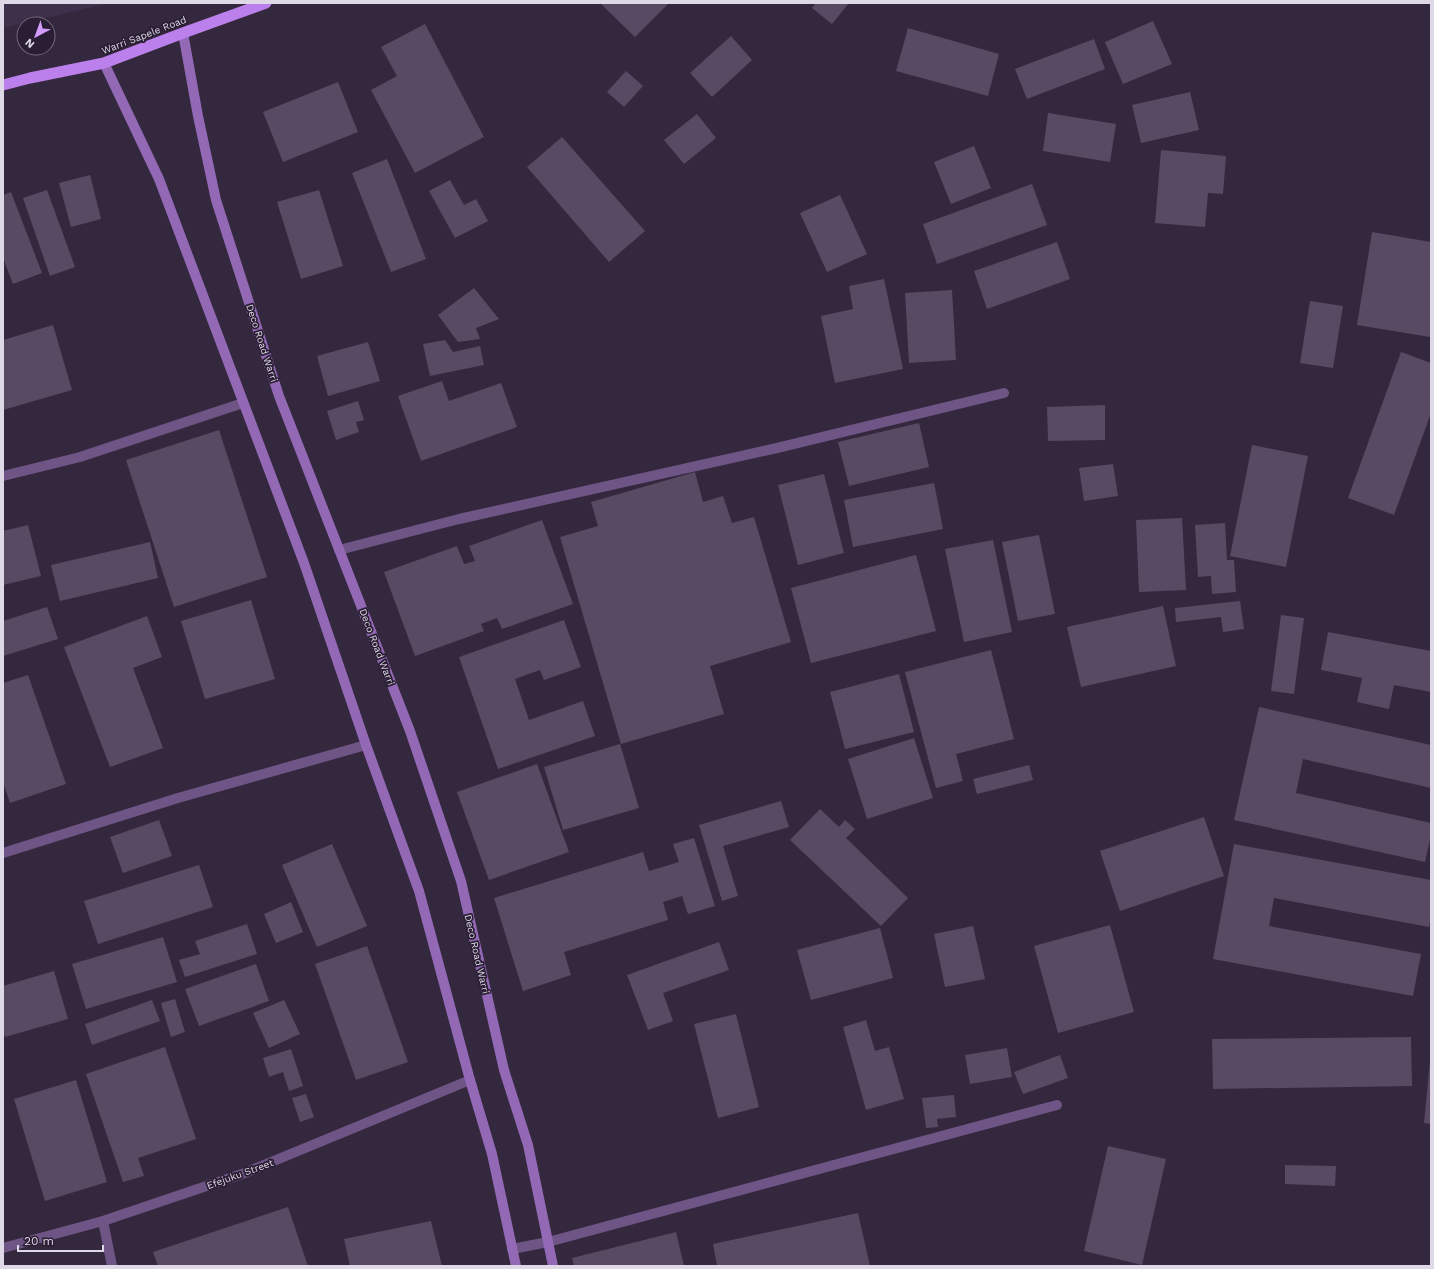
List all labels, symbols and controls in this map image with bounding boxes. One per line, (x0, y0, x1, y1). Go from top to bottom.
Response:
street label: Warri Sapele Road (100, 14, 188, 56)
north arrow (16, 16, 56, 56)
text: N (22, 36, 37, 51)
street label: Deco Road Warri (244, 303, 280, 383)
street label: Deco Road Warri (357, 607, 397, 687)
street label: Deco Road Warri (463, 913, 491, 995)
street label: Efejuku Street (205, 1157, 276, 1191)
scale bar (18, 1227, 103, 1253)
text: 20 m (24, 1234, 54, 1248)

